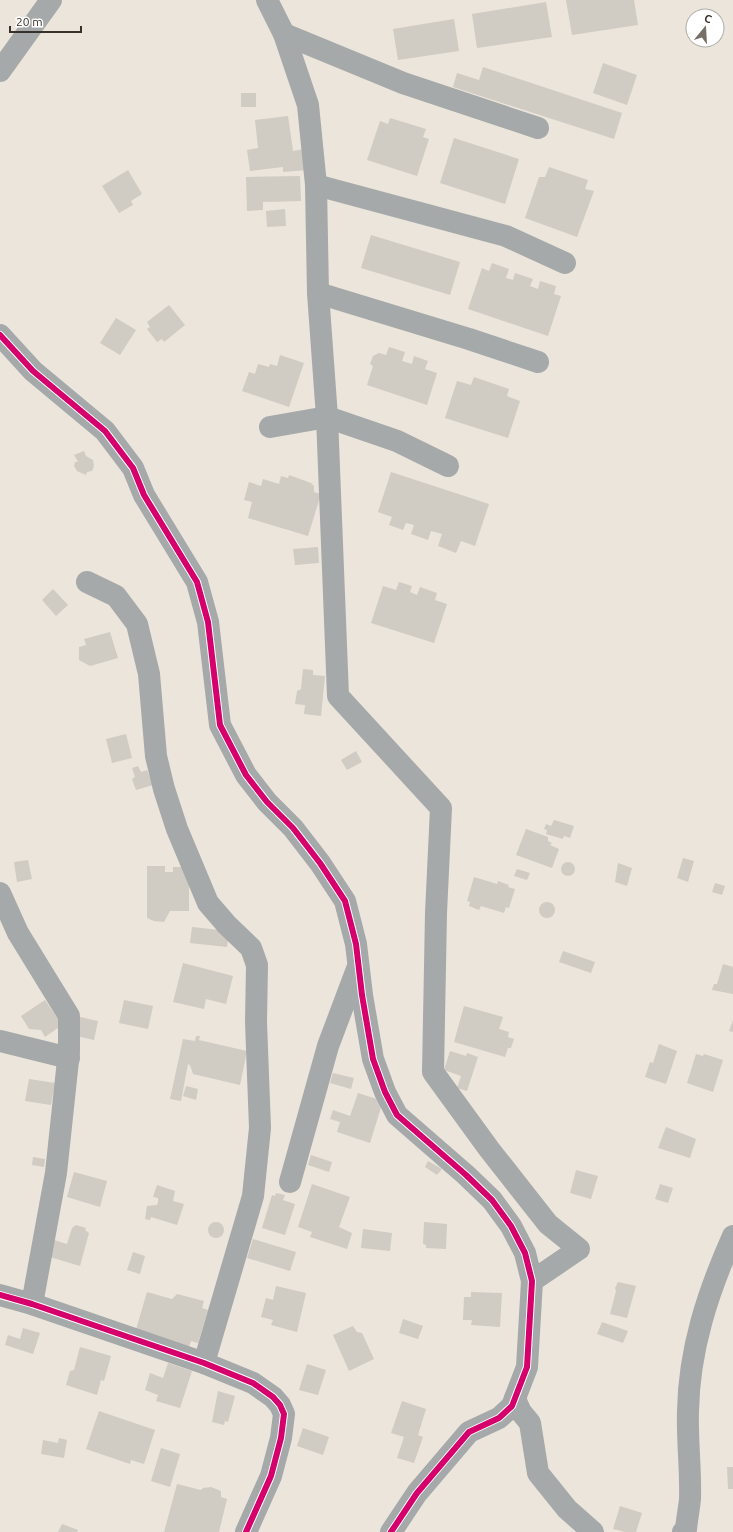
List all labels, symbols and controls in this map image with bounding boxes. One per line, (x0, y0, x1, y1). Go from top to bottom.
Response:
scale bar (10, 8, 81, 34)
north arrow (685, 8, 725, 48)
text: С (703, 12, 713, 25)
text: 20 m (16, 15, 43, 28)

